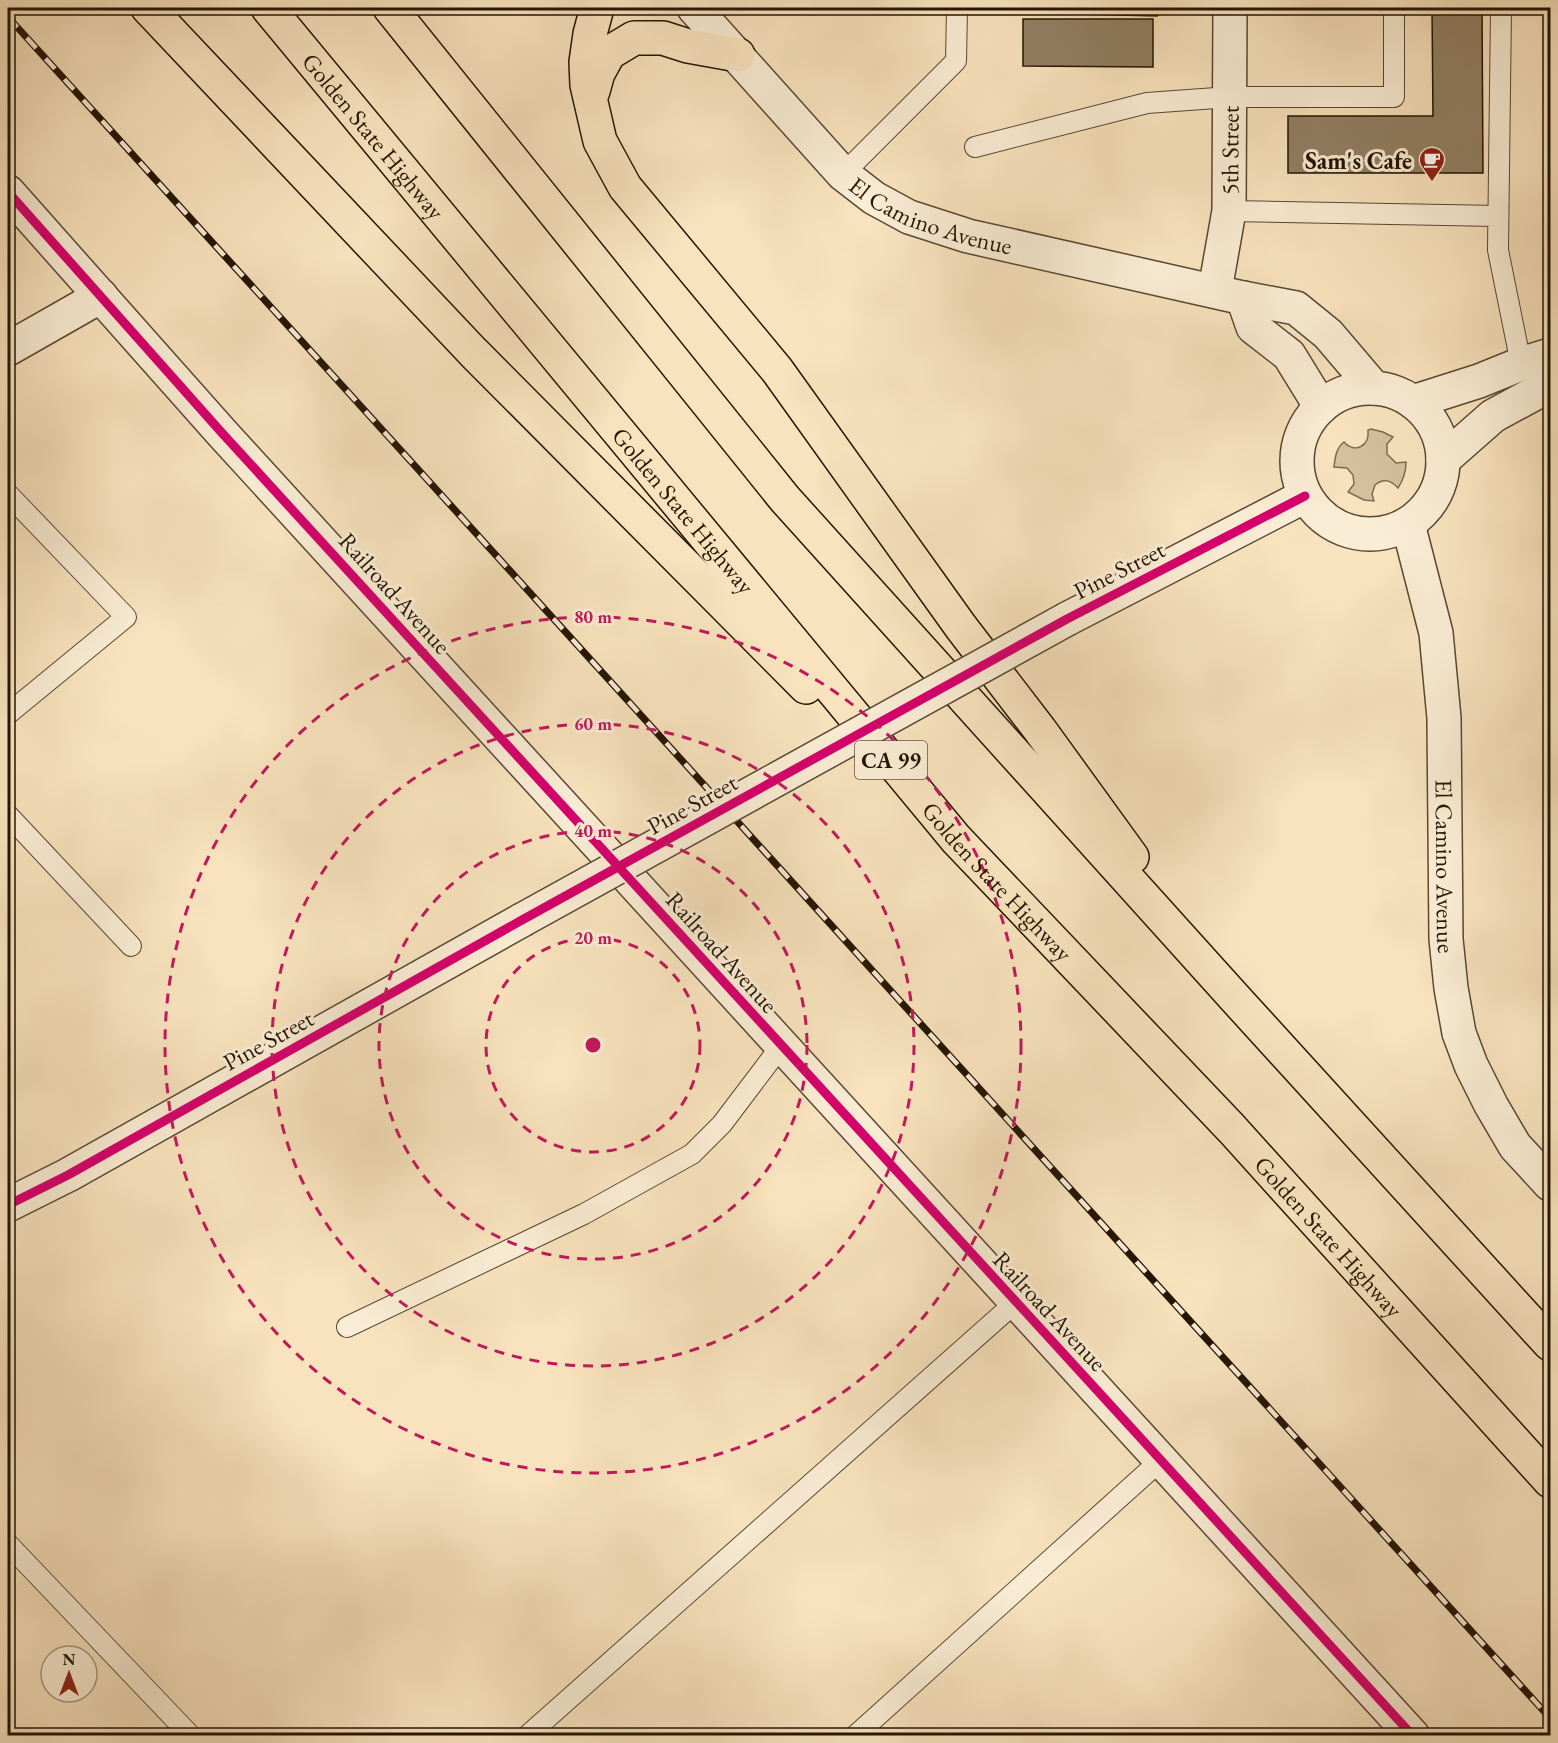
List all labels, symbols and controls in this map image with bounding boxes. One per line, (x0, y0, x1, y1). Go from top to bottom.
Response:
street label: Golden State Highway (296, 46, 452, 226)
street label: 5th Street (1214, 105, 1245, 195)
place label: Sam's Cafe (1305, 145, 1412, 176)
cafe icon: Sam's Cafe (1417, 145, 1447, 183)
street label: El Camino Avenue (843, 169, 1015, 261)
street label: Golden State Highway (606, 420, 762, 600)
street label: Railroad Avenue (332, 526, 458, 660)
street label: Pine Street (1068, 534, 1170, 606)
text: 80 m (574, 605, 612, 628)
text: 60 m (574, 712, 612, 735)
road number: CA 99 (855, 741, 927, 779)
street label: Pine Street (641, 766, 743, 841)
street label: El Camino Avenue (1429, 779, 1463, 954)
street label: Golden State Highway (916, 795, 1080, 968)
text: 40 m (574, 819, 612, 842)
street label: Railroad Avenue (659, 885, 785, 1019)
text: 20 m (574, 926, 612, 949)
street label: Pine Street (217, 1002, 319, 1077)
centre of rings (583, 1035, 603, 1055)
street label: Golden State Highway (1248, 1149, 1410, 1324)
street label: Railroad Avenue (986, 1244, 1114, 1378)
north arrow (39, 1644, 99, 1704)
text: N (63, 1649, 76, 1670)

